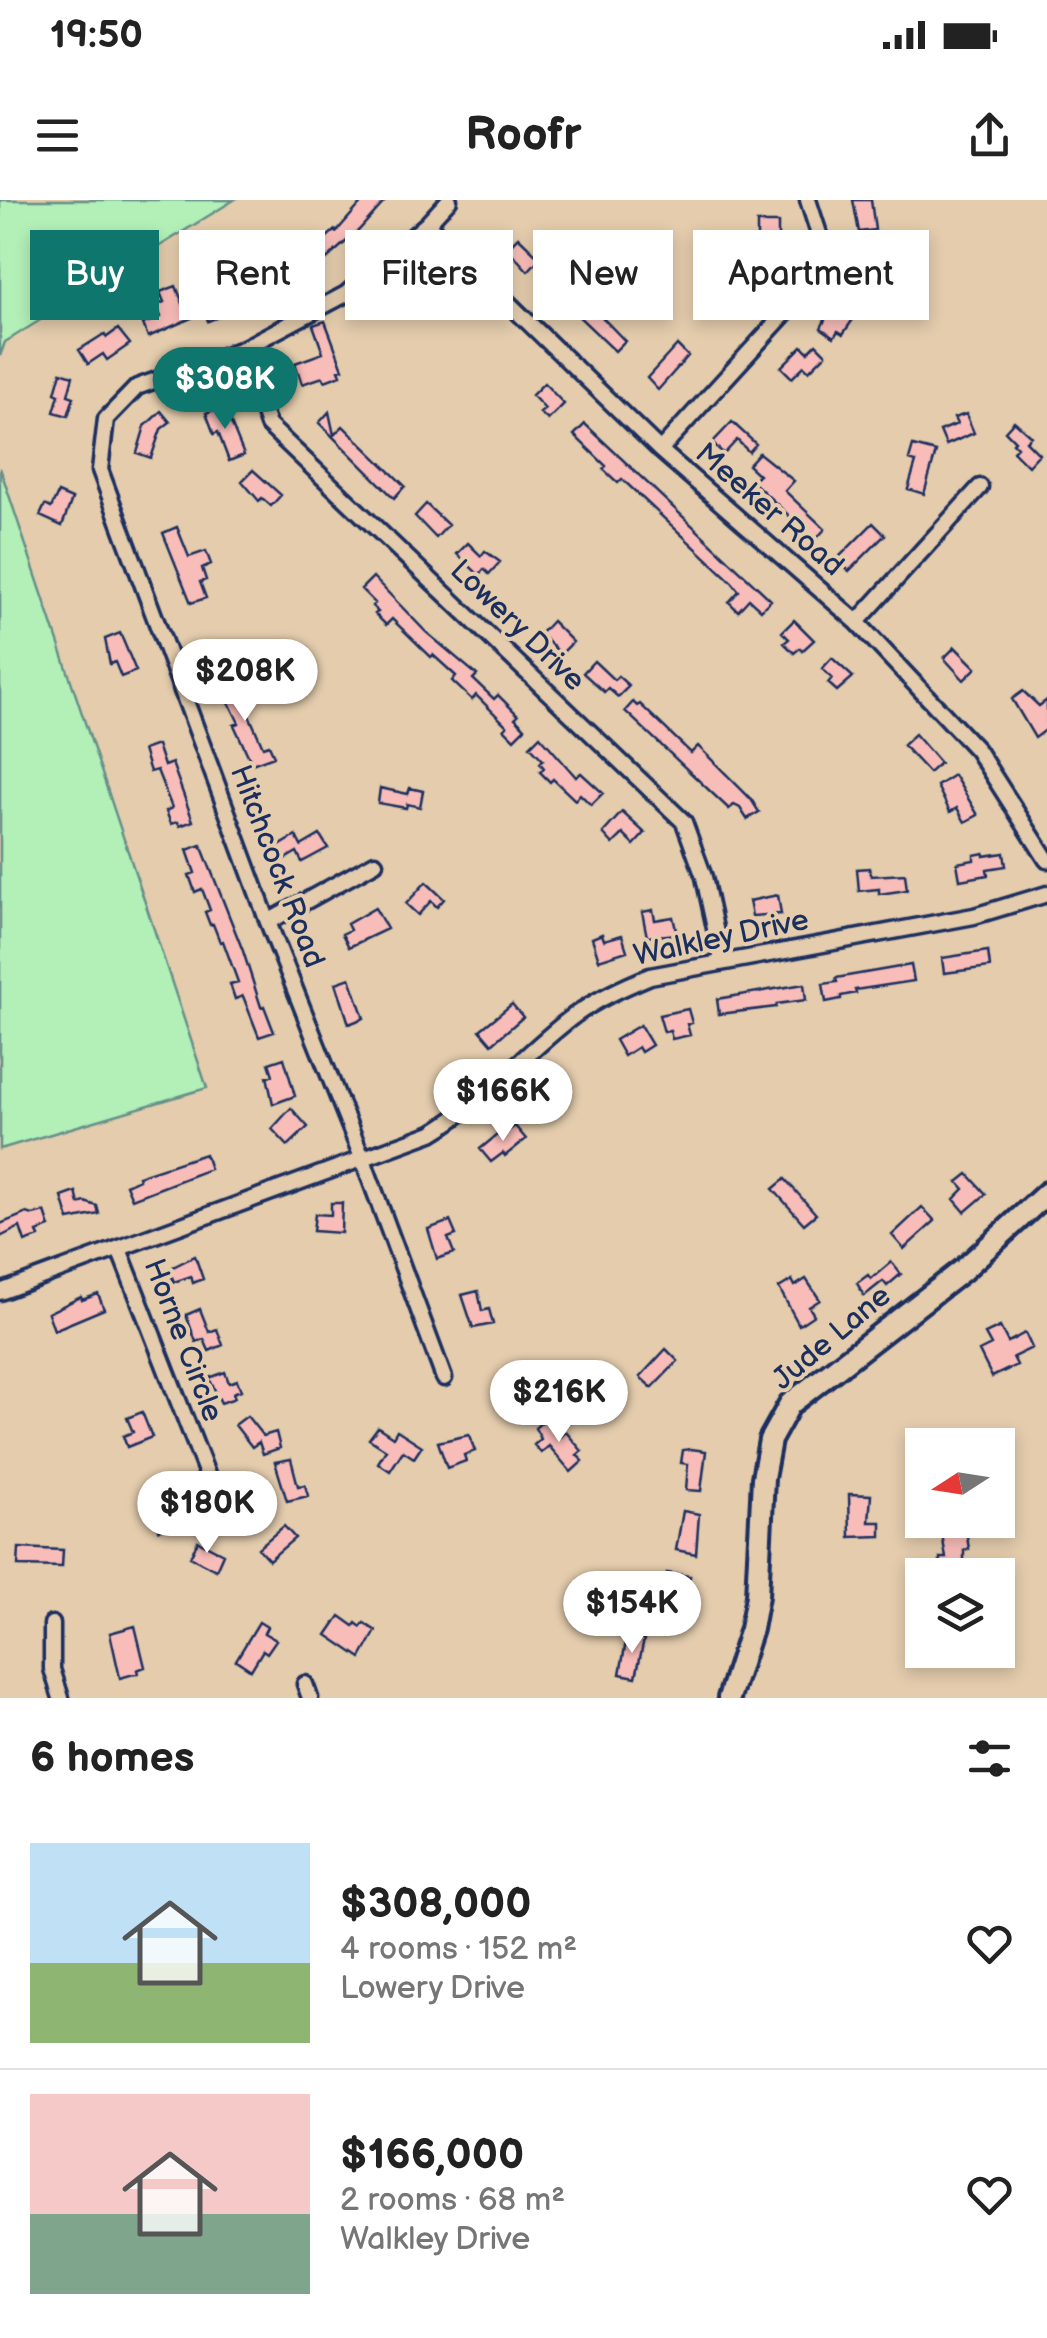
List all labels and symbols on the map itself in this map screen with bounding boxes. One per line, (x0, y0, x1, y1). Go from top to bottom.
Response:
pin: $308K (155, 347, 295, 432)
street label: Meeker Road (688, 436, 851, 584)
street label: Lowery Drive (442, 553, 592, 699)
pin: $208K (175, 639, 315, 724)
street label: Hitchcock Road (222, 760, 332, 973)
street label: Walkley Drive (630, 902, 812, 974)
pin: $166K (433, 1059, 573, 1144)
street label: Horne Circle (136, 1254, 231, 1427)
street label: Jude Lane (765, 1278, 898, 1398)
pin: $216K (489, 1360, 629, 1445)
north arrow (905, 1428, 1015, 1538)
pin: $180K (137, 1471, 277, 1556)
pin: $154K (562, 1571, 702, 1656)

